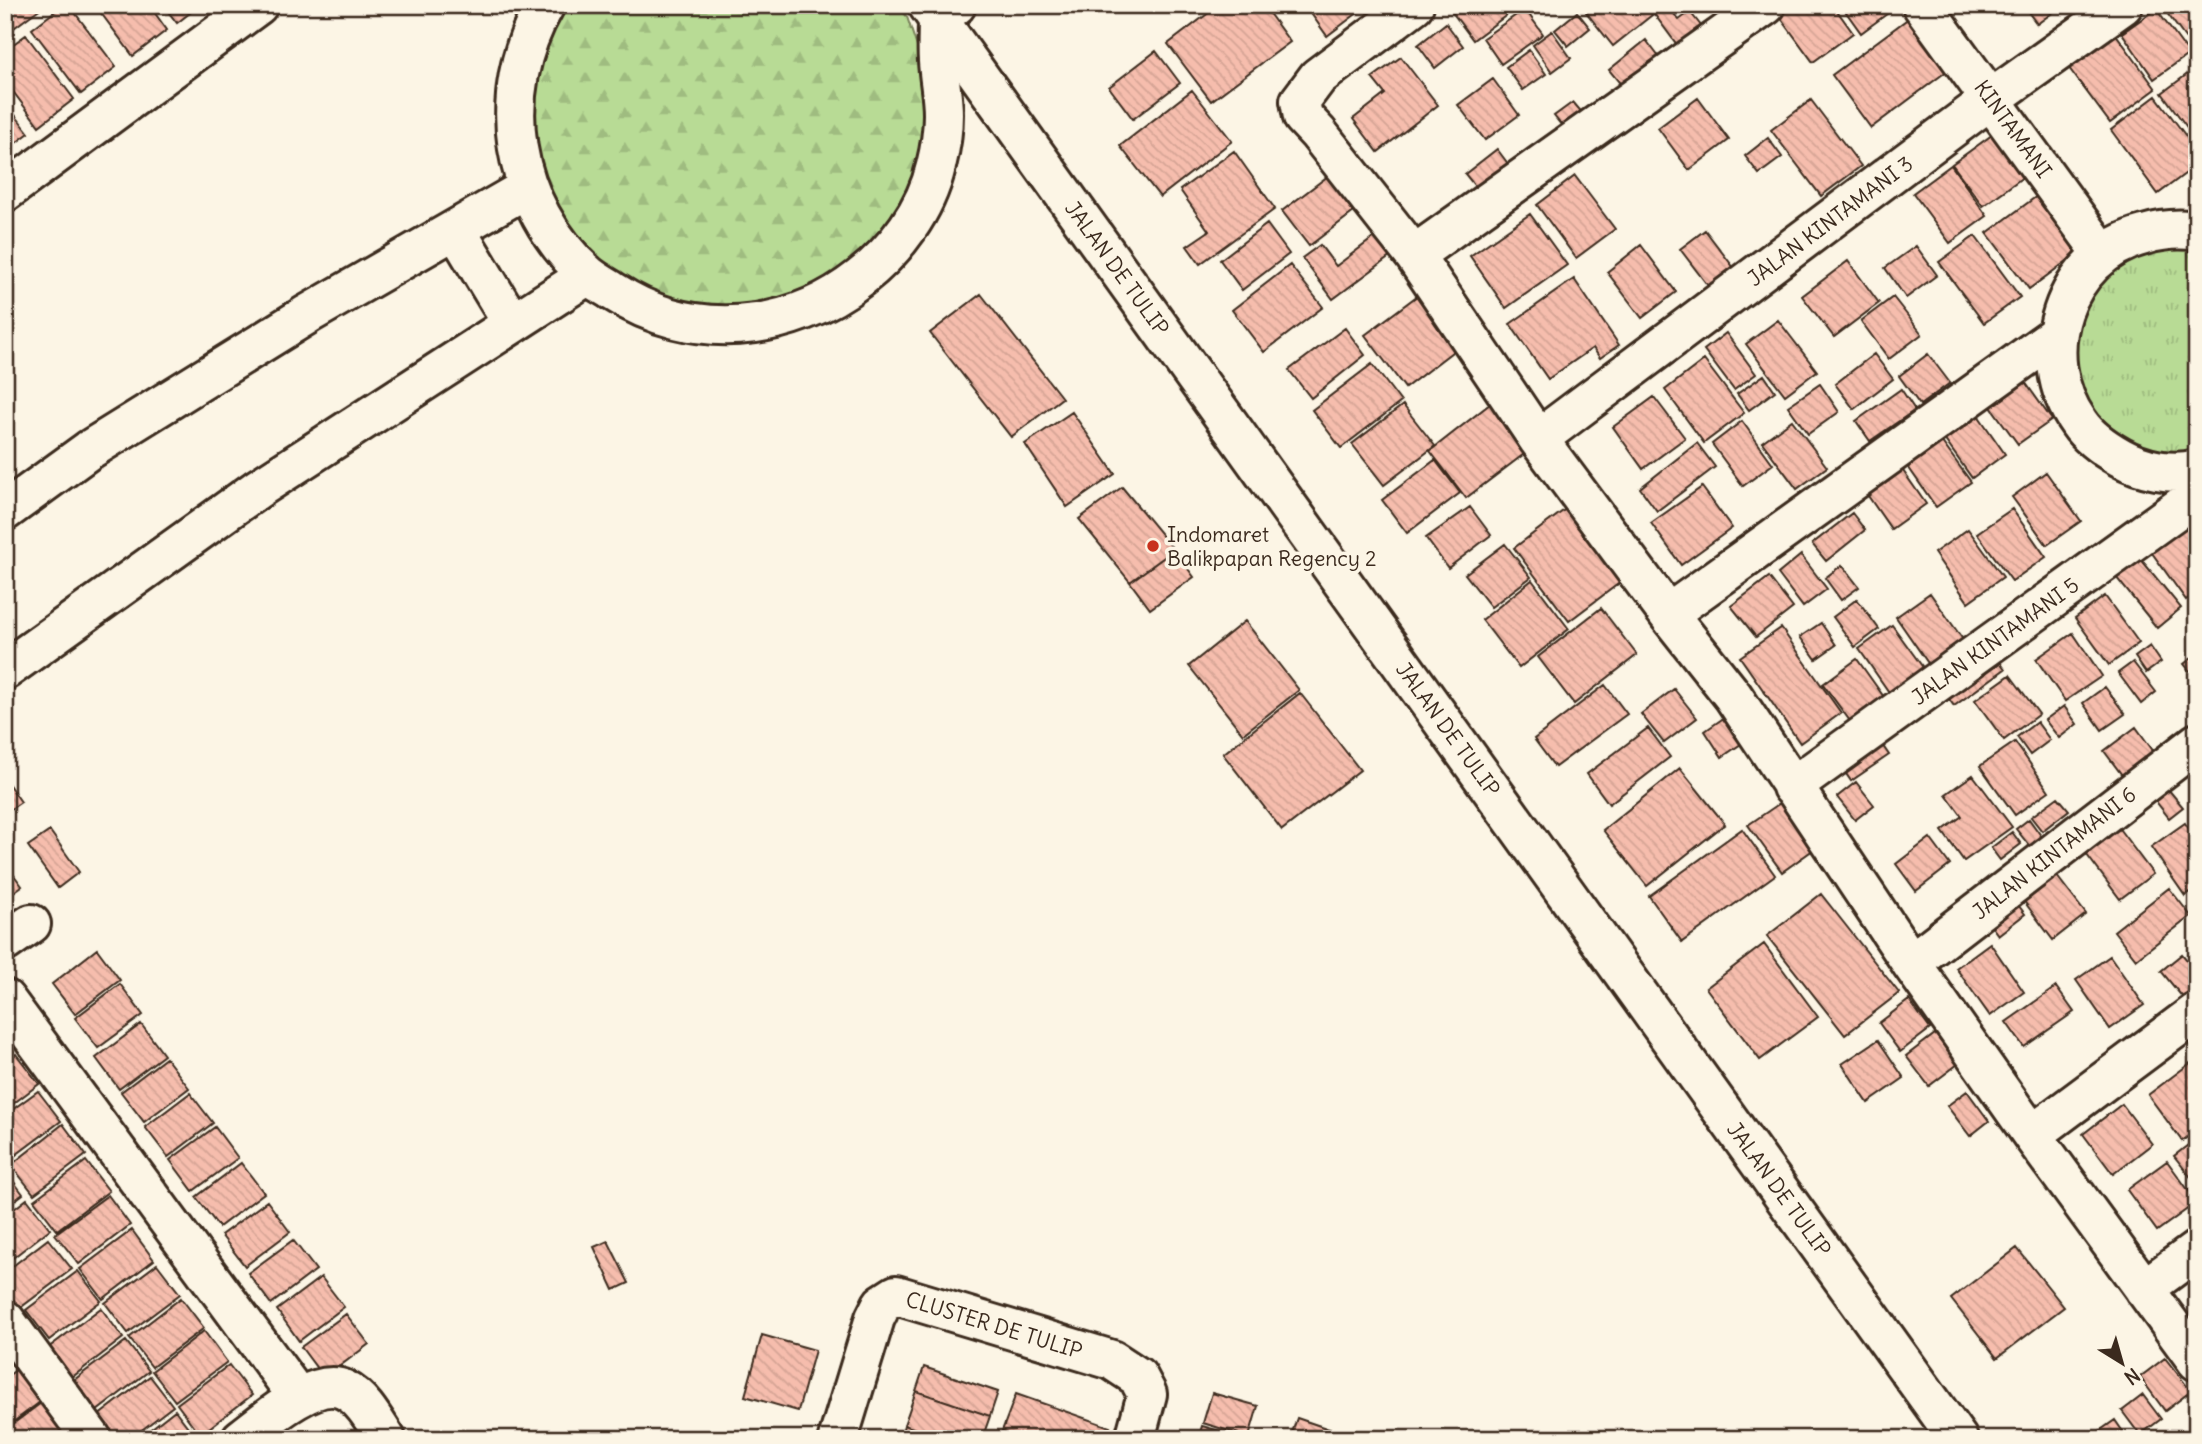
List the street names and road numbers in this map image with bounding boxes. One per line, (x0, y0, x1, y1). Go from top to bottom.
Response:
street label: KINTAMANI (1968, 75, 2058, 183)
street label: JALAN KINTAMANI 3 (1742, 150, 1918, 292)
street label: JALAN DE TULIP (1059, 196, 1175, 340)
street label: JALAN KINTAMANI 5 (1906, 571, 2084, 711)
street label: JALAN DE TULIP (1390, 657, 1506, 801)
street label: JALAN KINTAMANI 6 (1967, 781, 2141, 925)
street label: JALAN DE TULIP (1721, 1117, 1837, 1261)
street label: CLUSTER DE TULIP (902, 1285, 1086, 1365)

